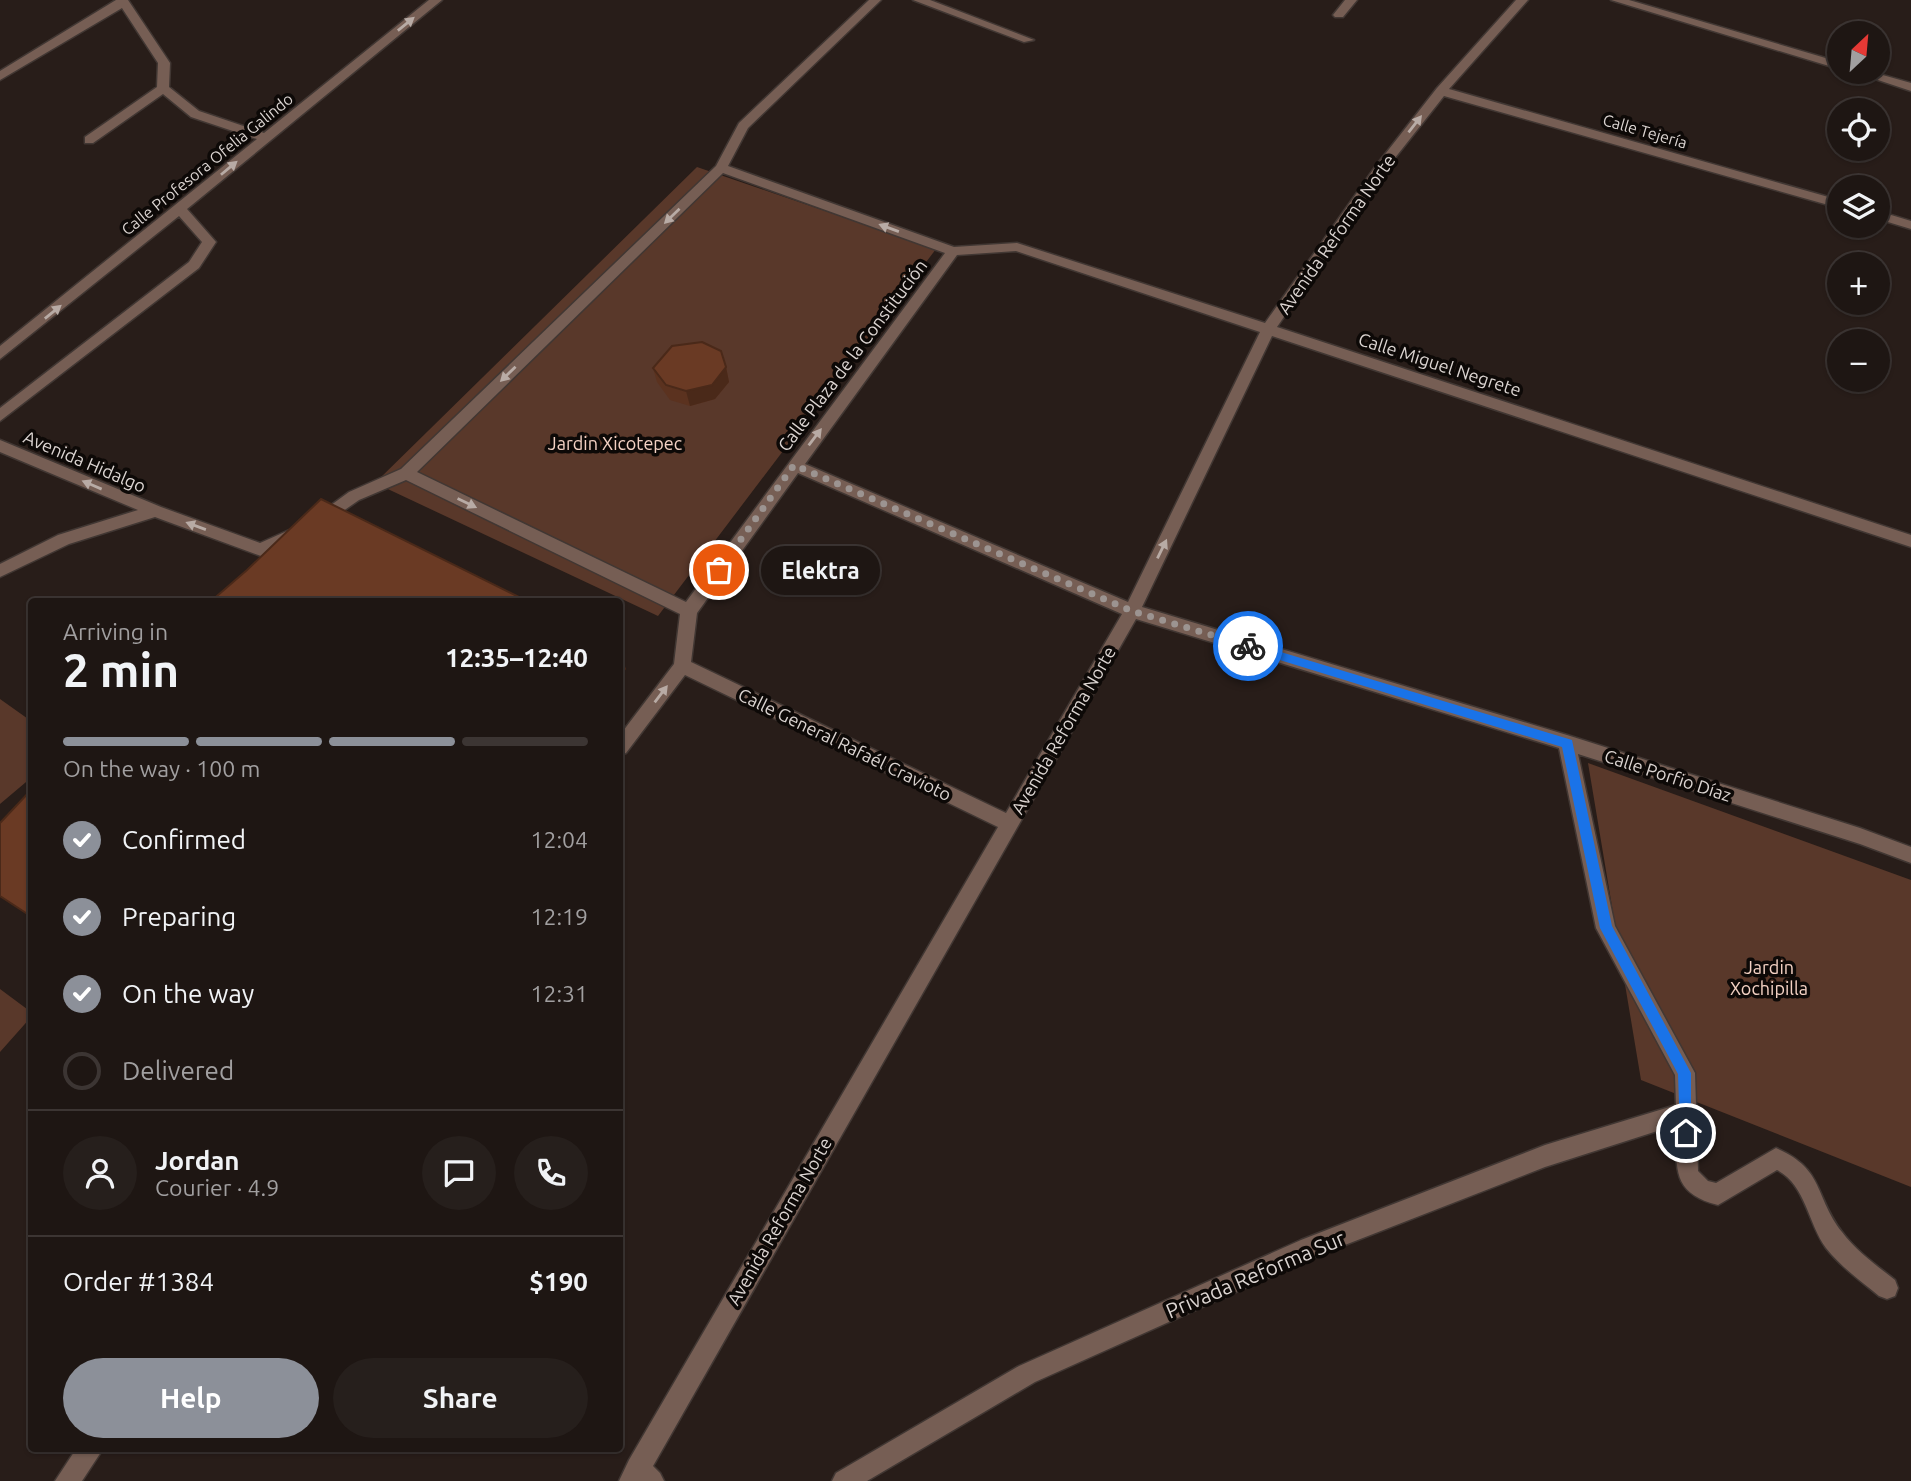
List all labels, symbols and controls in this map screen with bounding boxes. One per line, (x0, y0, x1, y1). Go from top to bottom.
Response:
one-way arrow (397, 17, 415, 32)
north arrow (1827, 21, 1890, 84)
map controls (1827, 21, 1890, 392)
street label: Calle Profesora Ofelia Galindo (118, 89, 296, 239)
button: locate (1827, 98, 1890, 161)
street label: Calle Tejería (1601, 110, 1689, 152)
one-way arrow (1407, 115, 1422, 133)
street label: Avenida Reforma Norte (1273, 150, 1399, 318)
one-way arrow (220, 160, 238, 175)
button: layers (1827, 175, 1890, 238)
one-way arrow (664, 207, 681, 223)
one-way arrow (878, 222, 899, 233)
button: + (1827, 252, 1890, 315)
street label: Calle Plaza de la Constitución (773, 255, 931, 455)
one-way arrow (44, 304, 62, 319)
street label: Calle Miguel Negrete (1356, 328, 1524, 400)
button: − (1827, 329, 1890, 392)
one-way arrow (500, 365, 517, 382)
street label: Avenida Hidalgo (21, 426, 149, 496)
one-way arrow (808, 428, 822, 446)
park label: Jardin Xicotepec (548, 433, 682, 453)
one-way arrow (82, 479, 102, 491)
one-way arrow (457, 497, 477, 508)
one-way arrow (186, 521, 207, 532)
one-way arrow (1156, 539, 1167, 559)
pin (689, 540, 749, 600)
callout: Elektra (761, 546, 880, 594)
icon: bag (700, 551, 738, 589)
text: Elektra (781, 558, 860, 583)
courier (1213, 611, 1283, 681)
text: Arriving in (63, 619, 168, 644)
icon: bike (1229, 627, 1267, 665)
text: 12:35–12:40 (445, 643, 588, 672)
street label: Avenida Reforma Norte (1007, 643, 1119, 817)
text: 2 min (63, 644, 179, 696)
street label: Calle General Rafaél Cravioto (735, 684, 955, 804)
one-way arrow (653, 685, 667, 703)
street label: Calle Porfio Díaz (1602, 745, 1734, 805)
text: On the way · 100 m (63, 756, 260, 781)
icon: check (63, 821, 101, 859)
text: Confirmed (122, 825, 246, 854)
text: 12:04 (530, 827, 588, 852)
icon: check (63, 898, 101, 936)
text: Preparing (122, 902, 236, 931)
text: 12:19 (530, 904, 588, 929)
park label: Jardin Xochipilla (1730, 957, 1808, 998)
icon: check (63, 975, 101, 1013)
text: On the way (122, 979, 254, 1008)
text: 12:31 (530, 981, 588, 1006)
text: Delivered (122, 1056, 234, 1085)
pin (1656, 1103, 1716, 1163)
icon: home (1667, 1114, 1705, 1152)
street label: Avenida Reforma Norte (723, 1134, 835, 1308)
button: person (63, 1136, 137, 1210)
button: chat (422, 1136, 496, 1210)
button: phone (514, 1136, 588, 1210)
text: Jordan (155, 1146, 240, 1175)
text: Courier · 4.9 (155, 1175, 279, 1200)
street label: Privada Reforma Sur (1162, 1225, 1348, 1323)
text: Order #1384 (63, 1267, 214, 1296)
text: $190 (529, 1267, 588, 1296)
button: Help (63, 1358, 319, 1438)
button: Share (333, 1358, 588, 1438)

